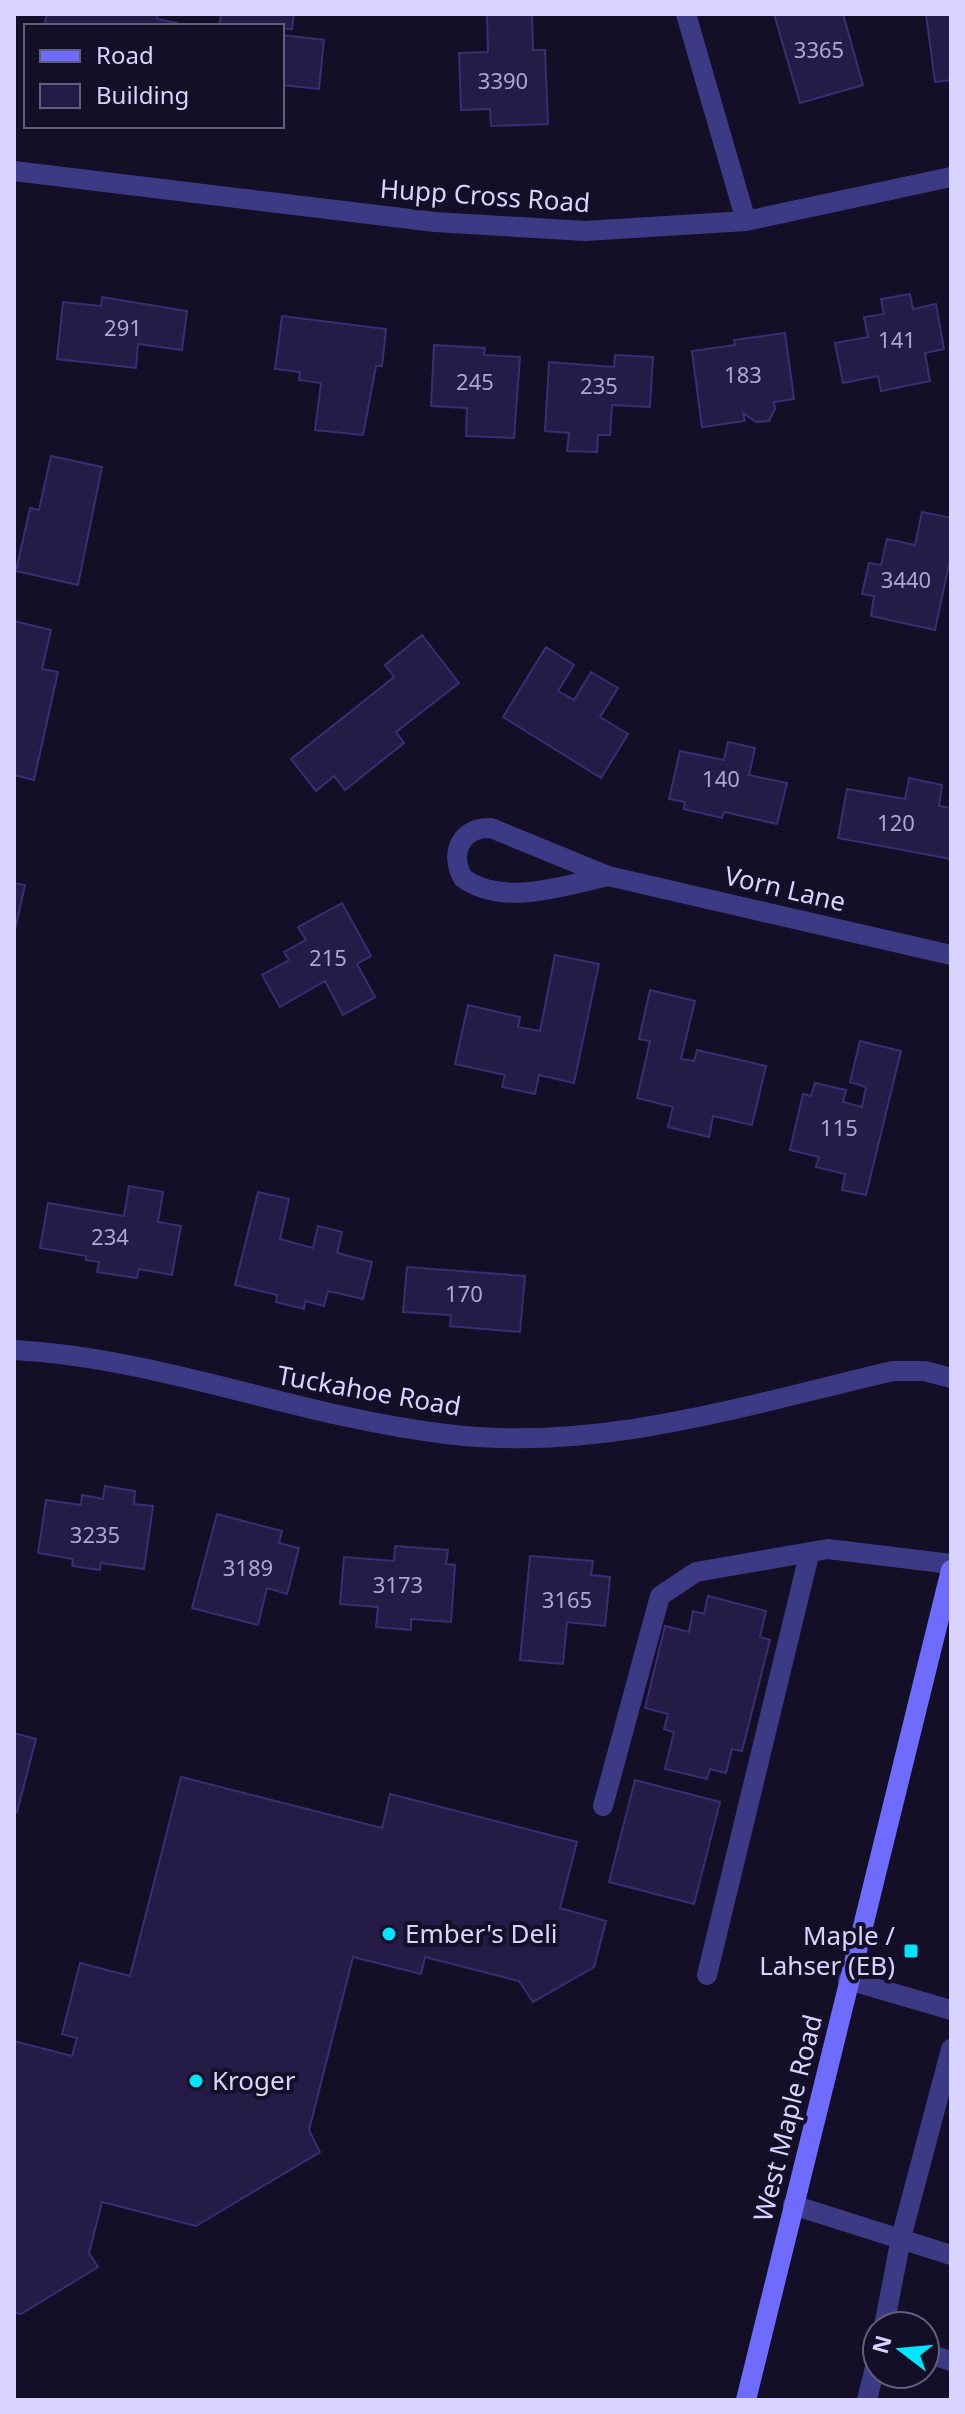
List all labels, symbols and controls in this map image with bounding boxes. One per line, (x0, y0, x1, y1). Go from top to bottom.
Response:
legend (24, 24, 284, 128)
house number: 3365 (794, 34, 844, 64)
text: Road (96, 38, 154, 71)
house number: 3390 (478, 65, 528, 95)
text: Building (96, 78, 189, 111)
street label: Hupp Cross Road (379, 170, 591, 220)
house number: 291 (104, 312, 142, 342)
house number: 141 (878, 324, 916, 354)
house number: 183 (724, 359, 762, 389)
house number: 245 (456, 366, 494, 396)
house number: 235 (580, 370, 618, 400)
house number: 3440 (881, 564, 931, 594)
house number: 140 (702, 763, 740, 793)
house number: 120 (877, 807, 915, 837)
street label: Vorn Lane (721, 857, 849, 919)
house number: 215 (309, 942, 347, 972)
house number: 115 (820, 1112, 858, 1142)
house number: 234 (91, 1221, 129, 1251)
house number: 170 (445, 1278, 483, 1308)
street label: Tuckahoe Road (275, 1356, 464, 1424)
house number: 3235 (70, 1519, 120, 1549)
house number: 3189 (223, 1552, 273, 1582)
house number: 3173 (373, 1569, 423, 1599)
house number: 3165 (542, 1584, 592, 1614)
place label: Ember's Deli (405, 1915, 558, 1951)
place label: Maple / Lahser (EB) (759, 1917, 895, 1983)
marker: Ember's Deli (380, 1925, 398, 1943)
marker: Maple / Lahser (EB) (902, 1942, 920, 1960)
street label: West Maple Road (744, 2011, 830, 2225)
place label: Kroger (212, 2062, 296, 2098)
marker: Kroger (187, 2072, 205, 2090)
north arrow (861, 2310, 941, 2390)
text: N (864, 2331, 898, 2357)

